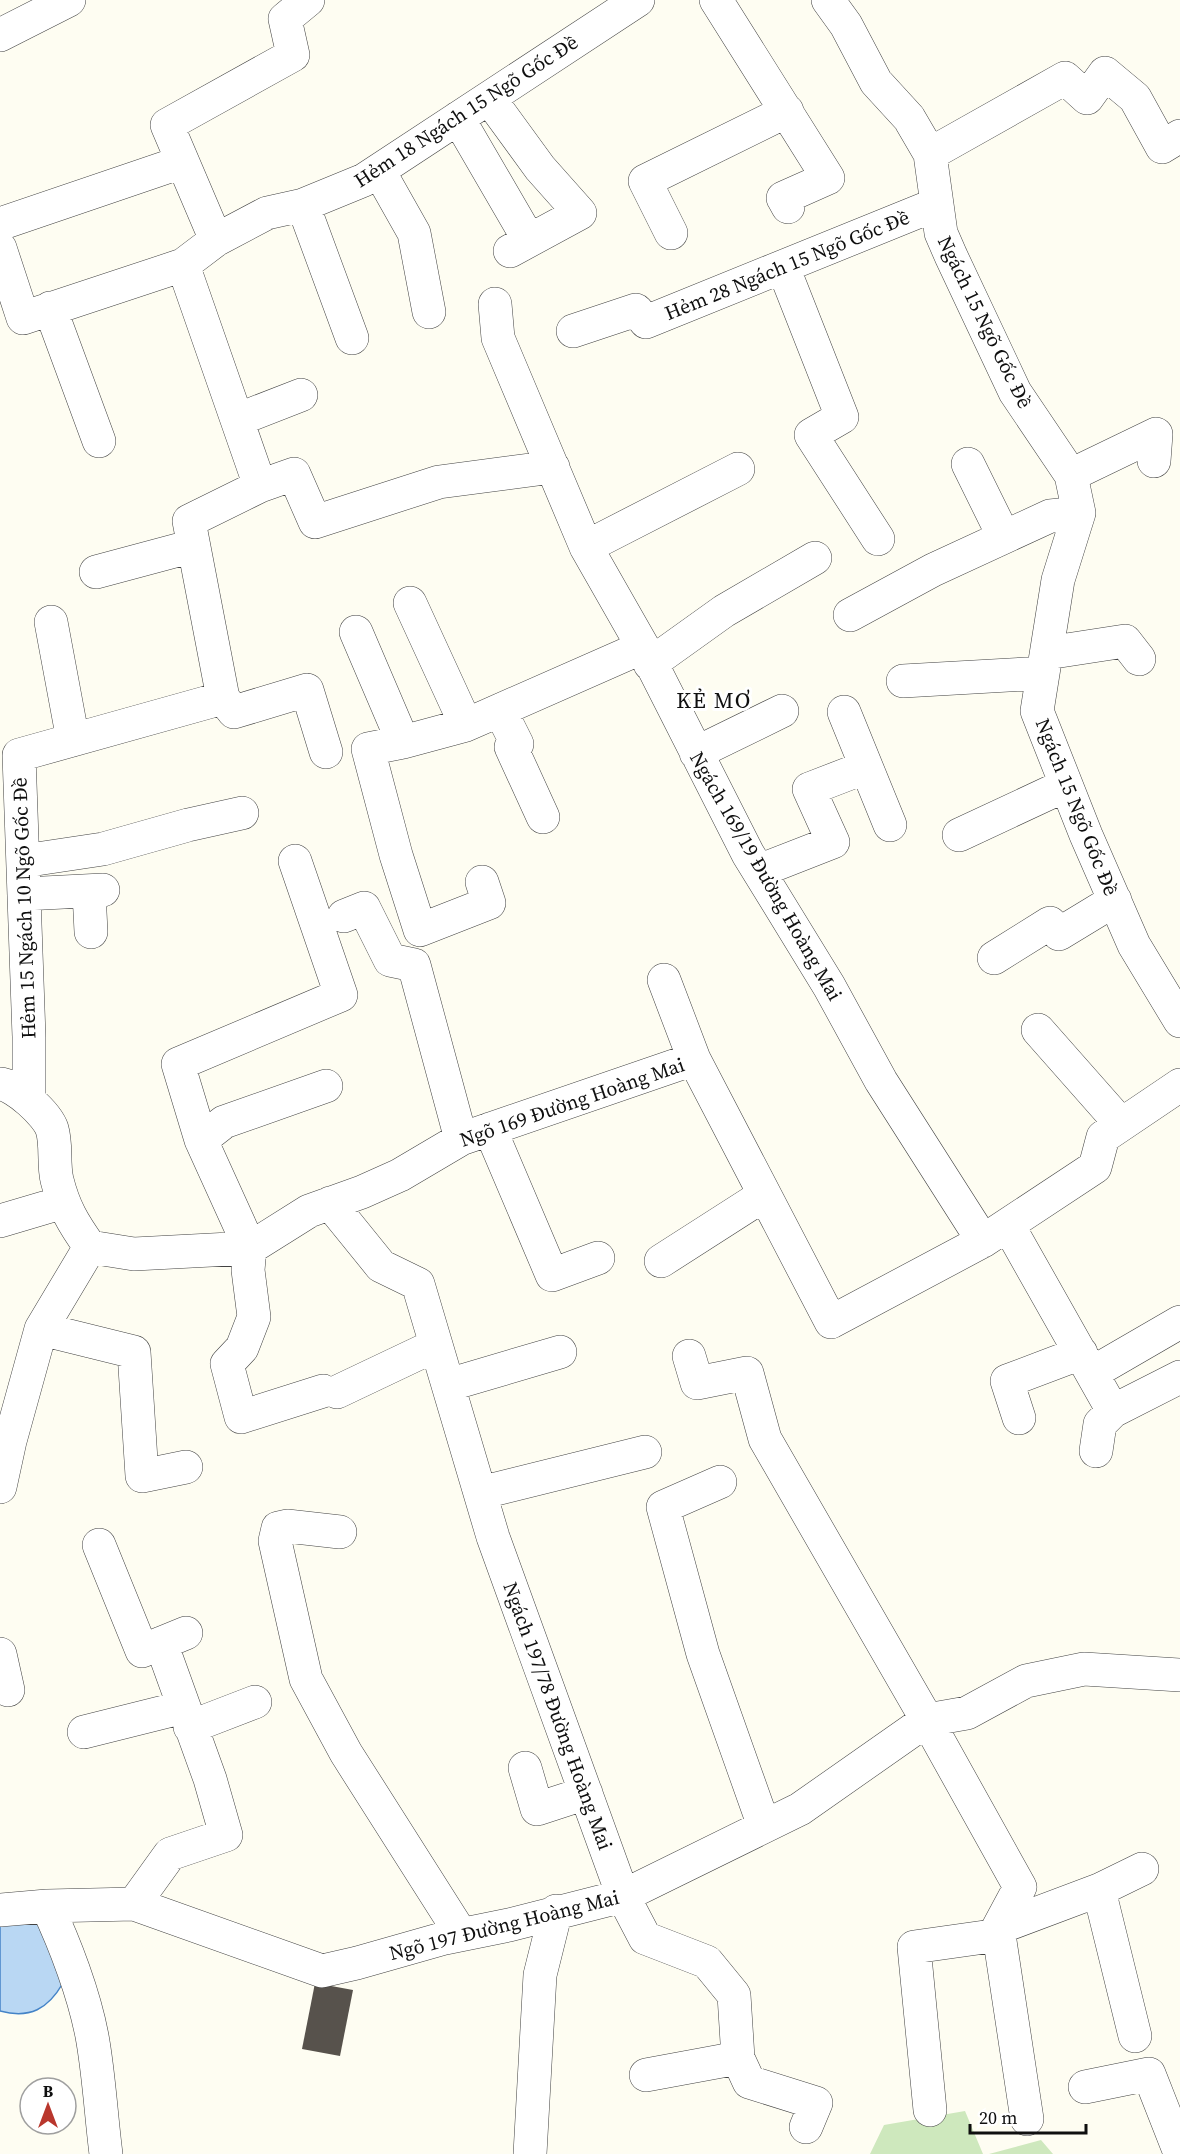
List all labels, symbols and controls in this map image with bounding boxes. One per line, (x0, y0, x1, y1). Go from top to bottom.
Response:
street label: Hẻm 18 Ngách 15 Ngõ Gốc Đề (349, 28, 583, 194)
street label: Hẻm 28 Ngách 15 Ngõ Gốc Đề (660, 203, 914, 327)
street label: Ngách 15 Ngõ Gốc Đề (931, 231, 1039, 413)
district label: KẺ MƠ (676, 685, 752, 715)
street label: Ngách 15 Ngõ Gốc Đề (1029, 714, 1125, 900)
street label: Ngách 169/19 Đường Hoàng Mai (683, 746, 849, 1006)
street label: Hẻm 15 Ngách 10 Ngõ Gốc Đề (5, 777, 43, 1039)
street label: Ngõ 169 Đường Hoàng Mai (456, 1050, 688, 1154)
street label: Ngách 197/78 Đường Hoàng Mai (496, 1578, 620, 1854)
street label: Ngõ 197 Đường Hoàng Mai (386, 1883, 622, 1967)
north arrow (18, 2076, 78, 2136)
text: B (43, 2080, 54, 2102)
scale bar (970, 2097, 1086, 2135)
text: 20 m (979, 2105, 1017, 2130)

